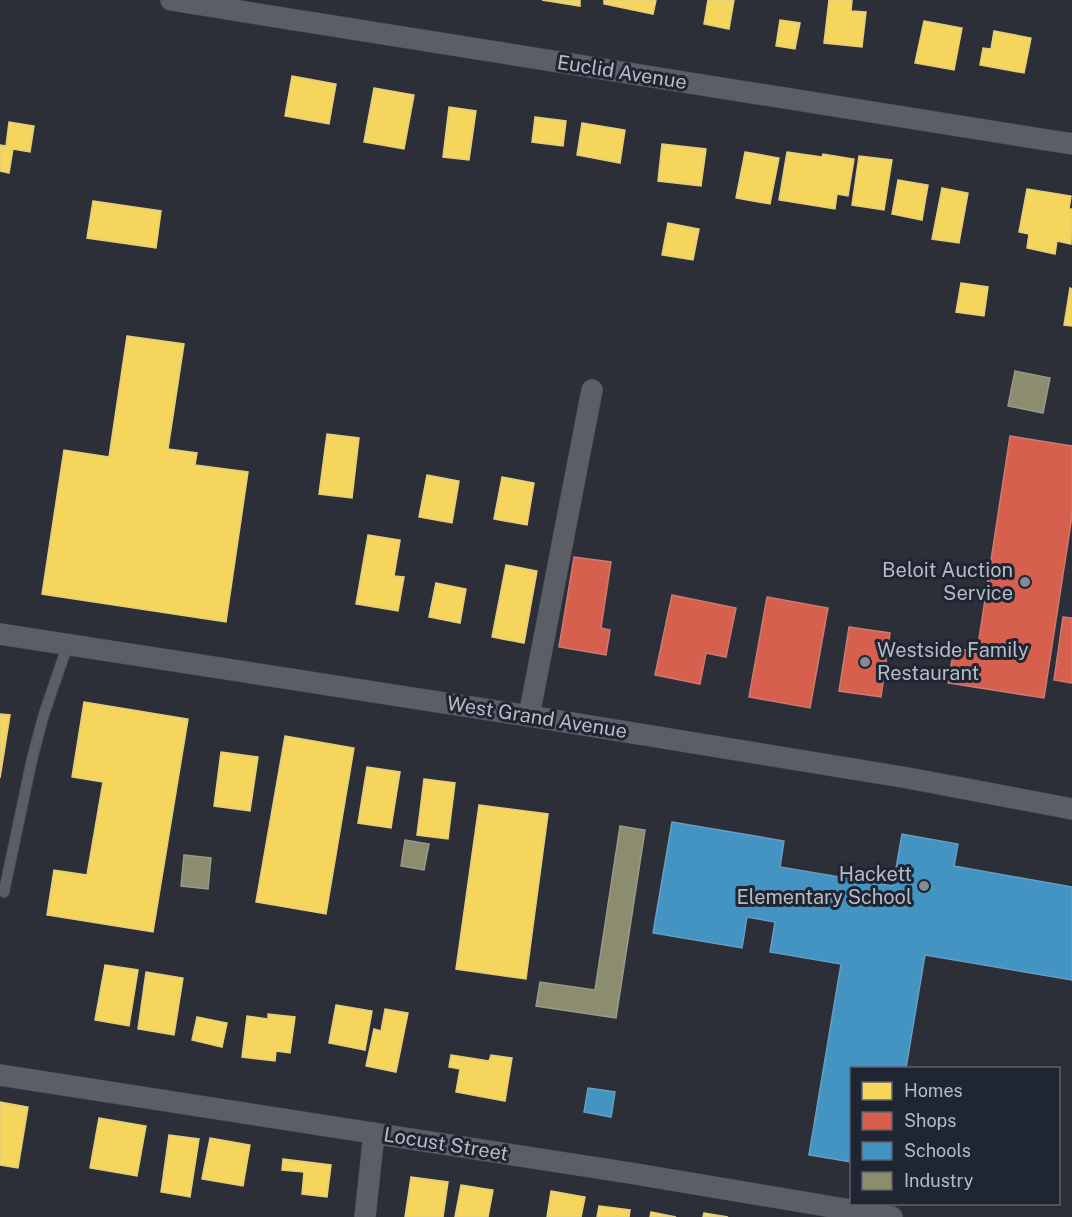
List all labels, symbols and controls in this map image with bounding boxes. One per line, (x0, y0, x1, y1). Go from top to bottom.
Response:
street label: Euclid Avenue (555, 50, 689, 94)
place label: Beloit Auction Service (882, 558, 1013, 605)
marker: Beloit Auction Service (1018, 575, 1032, 589)
place label: Westside Family Restaurant (877, 638, 1029, 685)
marker: Westside Family Restaurant (858, 655, 872, 669)
street label: West Grand Avenue (445, 691, 629, 743)
place label: Hackett Elementary School (737, 862, 912, 909)
marker: Hackett Elementary School (917, 879, 931, 893)
legend (850, 1067, 1060, 1205)
text: Homes (904, 1080, 963, 1101)
text: Shops (904, 1110, 956, 1131)
street label: Locust Street (382, 1122, 510, 1166)
text: Schools (904, 1140, 971, 1161)
text: Industry (904, 1170, 974, 1191)

